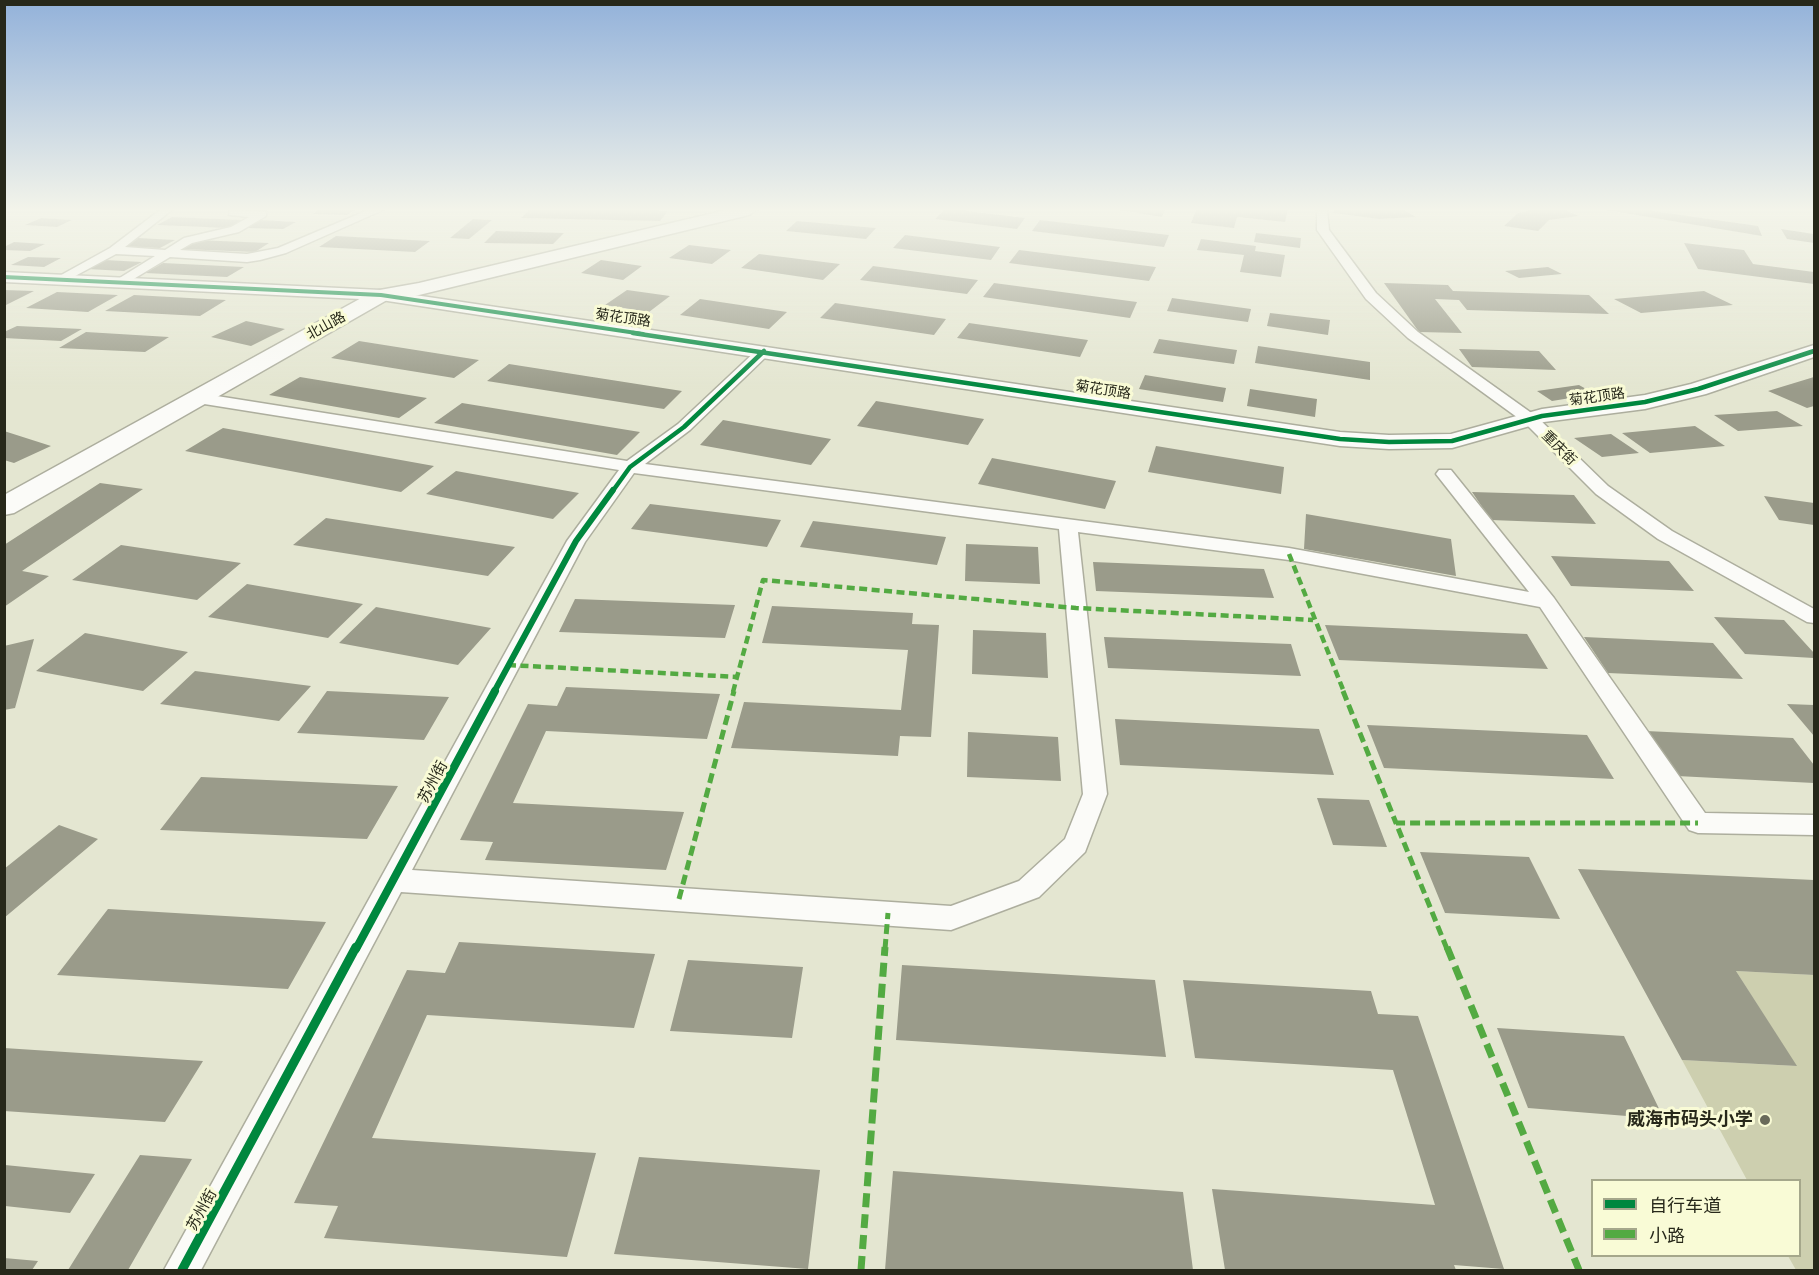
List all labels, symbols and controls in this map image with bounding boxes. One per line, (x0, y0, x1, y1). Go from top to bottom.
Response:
street label: 菊花顶路 (594, 306, 652, 330)
street label: 北山路 (304, 308, 348, 344)
street label: 菊花顶路 (1074, 377, 1132, 403)
street label: 菊花顶路 (1568, 385, 1626, 409)
street label: 重庆街 (1538, 427, 1580, 469)
street label: 苏州街 (414, 758, 452, 806)
place label: 威海市码头小学 (1627, 1109, 1753, 1131)
marker: 威海市码头小学 (1758, 1113, 1772, 1127)
legend (1591, 1179, 1801, 1257)
street label: 苏州街 (183, 1186, 221, 1234)
text: 自行车道 (1649, 1194, 1721, 1217)
text: 小路 (1649, 1224, 1685, 1247)

